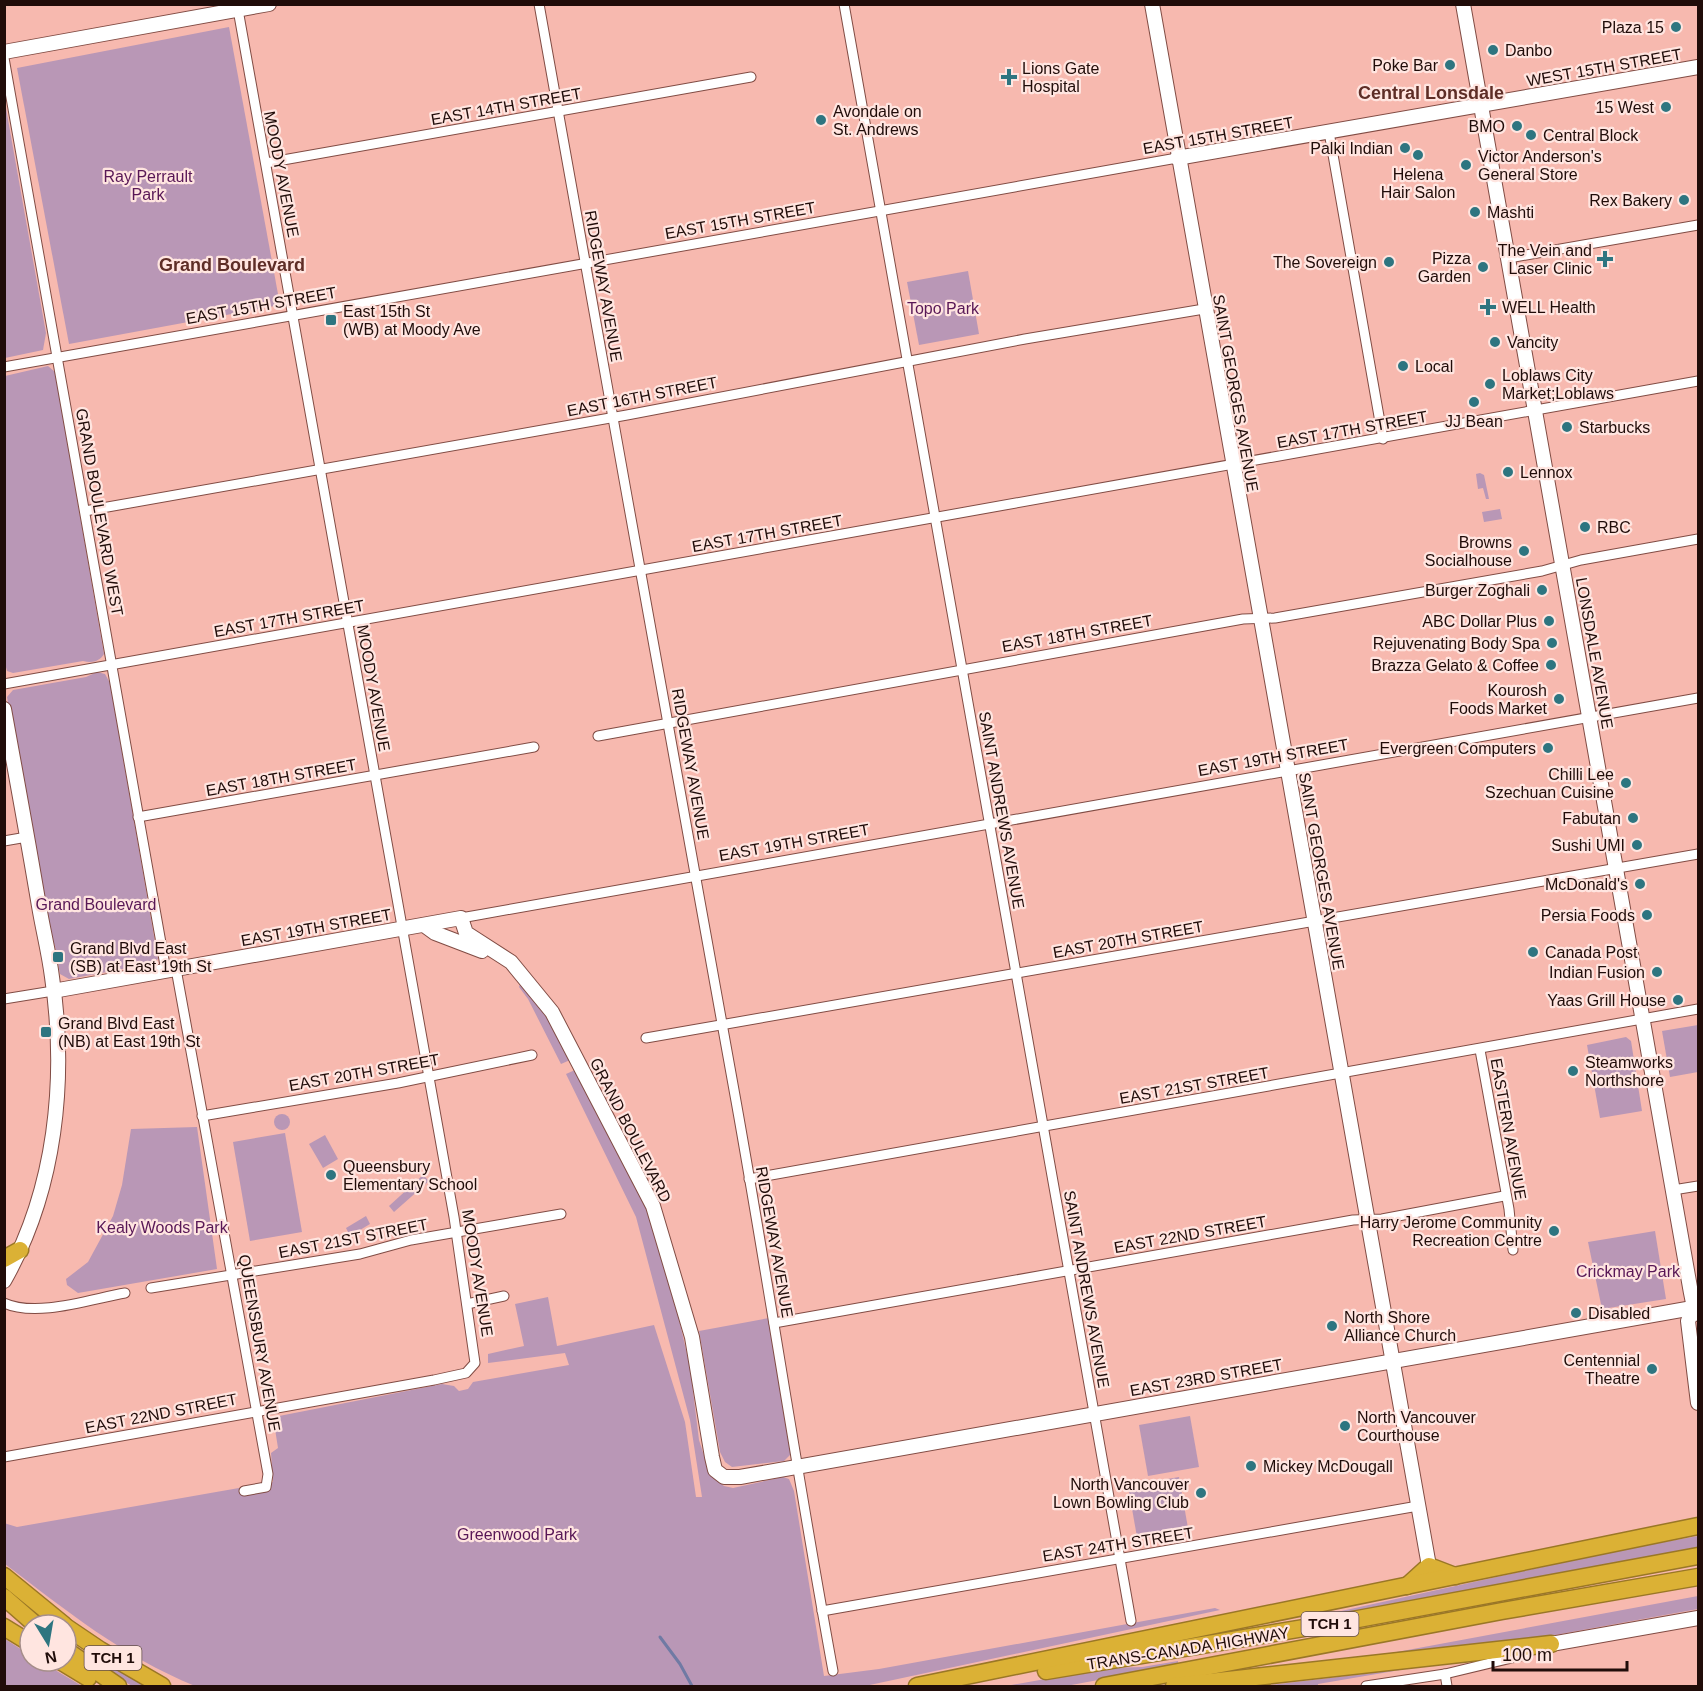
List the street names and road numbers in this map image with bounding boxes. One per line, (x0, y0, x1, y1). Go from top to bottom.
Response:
street label: WEST 15TH STREET (1525, 45, 1683, 90)
street label: EAST 14TH STREET (429, 85, 583, 128)
street label: MOODY AVENUE (261, 109, 302, 239)
street label: EAST 15TH STREET (1141, 114, 1295, 157)
street label: EAST 15TH STREET (663, 199, 817, 242)
street label: RIDGEWAY AVENUE (582, 209, 625, 363)
street label: EAST 15TH STREET (184, 284, 338, 327)
street label: SAINT GEORGES AVENUE (1210, 293, 1261, 493)
street label: EAST 16TH STREET (566, 374, 719, 419)
street label: GRAND BOULEVARD WEST (73, 407, 126, 617)
street label: EAST 17TH STREET (1275, 408, 1429, 451)
street label: EAST 17TH STREET (690, 512, 844, 555)
street label: LONSDALE AVENUE (1573, 576, 1616, 730)
street label: EAST 17TH STREET (212, 597, 366, 640)
street label: EAST 18TH STREET (1000, 612, 1154, 655)
street label: MOODY AVENUE (354, 623, 393, 753)
street label: RIDGEWAY AVENUE (669, 687, 712, 841)
street label: SAINT ANDREWS AVENUE (976, 710, 1027, 910)
street label: EAST 19TH STREET (1196, 736, 1350, 779)
street label: EAST 18TH STREET (204, 756, 358, 799)
street label: SAINT GEORGES AVENUE (1296, 771, 1347, 971)
street label: EAST 19TH STREET (717, 821, 871, 864)
street label: EAST 19TH STREET (239, 906, 393, 949)
street label: EAST 20TH STREET (1051, 918, 1205, 961)
street label: EAST 20TH STREET (287, 1051, 441, 1094)
street label: GRAND BOULEVARD (587, 1055, 674, 1205)
street label: EASTERN AVENUE (1488, 1057, 1529, 1201)
street label: EAST 21ST STREET (1118, 1064, 1270, 1107)
street label: RIDGEWAY AVENUE (753, 1165, 796, 1319)
street label: SAINT ANDREWS AVENUE (1061, 1189, 1112, 1389)
street label: MOODY AVENUE (459, 1208, 496, 1338)
street label: EAST 22ND STREET (1113, 1213, 1268, 1256)
street label: EAST 21ST STREET (277, 1216, 429, 1261)
street label: QUEENSBURY AVENUE (236, 1253, 283, 1433)
street label: EAST 23RD STREET (1129, 1356, 1284, 1399)
street label: EAST 22ND STREET (84, 1390, 239, 1437)
street label: EAST 24TH STREET (1041, 1524, 1195, 1565)
road number: TCH 1 (1302, 1612, 1358, 1636)
street label: TRANS-CANADA HIGHWAY (1086, 1624, 1291, 1673)
road number: TCH 1 (84, 1646, 142, 1670)

